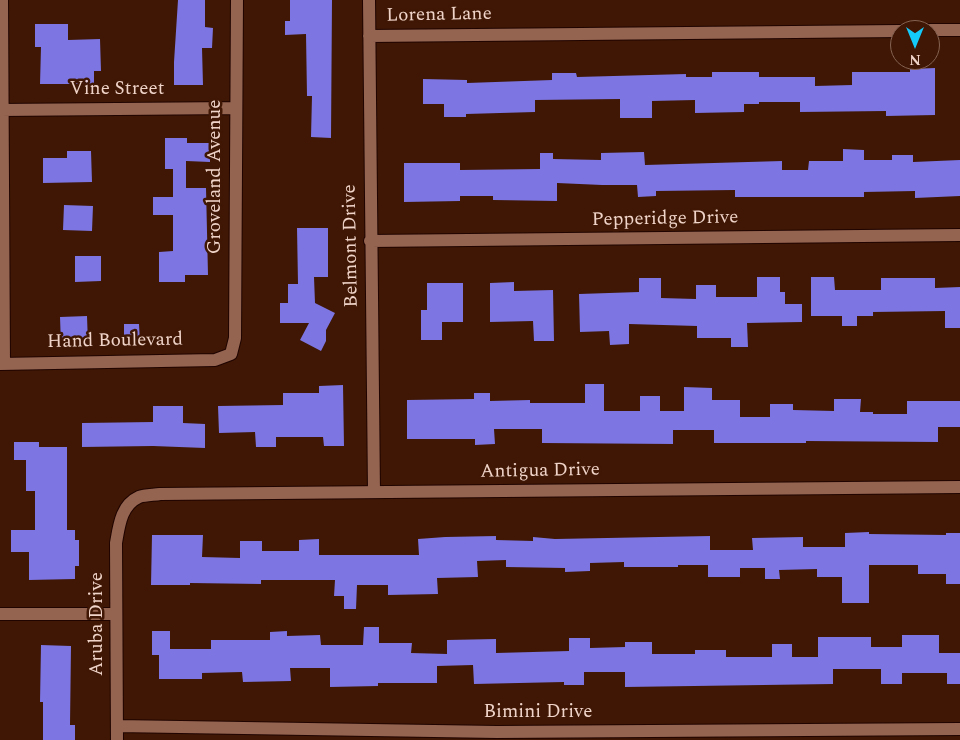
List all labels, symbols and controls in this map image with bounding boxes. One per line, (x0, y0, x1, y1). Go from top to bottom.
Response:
street label: Lorena Lane (386, 4, 492, 28)
north arrow (890, 20, 940, 70)
text: N (909, 49, 921, 70)
street label: Vine Street (70, 79, 164, 101)
street label: Groveland Avenue (205, 100, 227, 254)
street label: Belmont Drive (340, 184, 364, 308)
street label: Pepperidge Drive (592, 207, 738, 233)
street label: Hand Boulevard (47, 329, 183, 355)
street label: Antigua Drive (480, 460, 600, 484)
street label: Aruba Drive (87, 572, 109, 676)
street label: Bimini Drive (484, 702, 592, 724)

